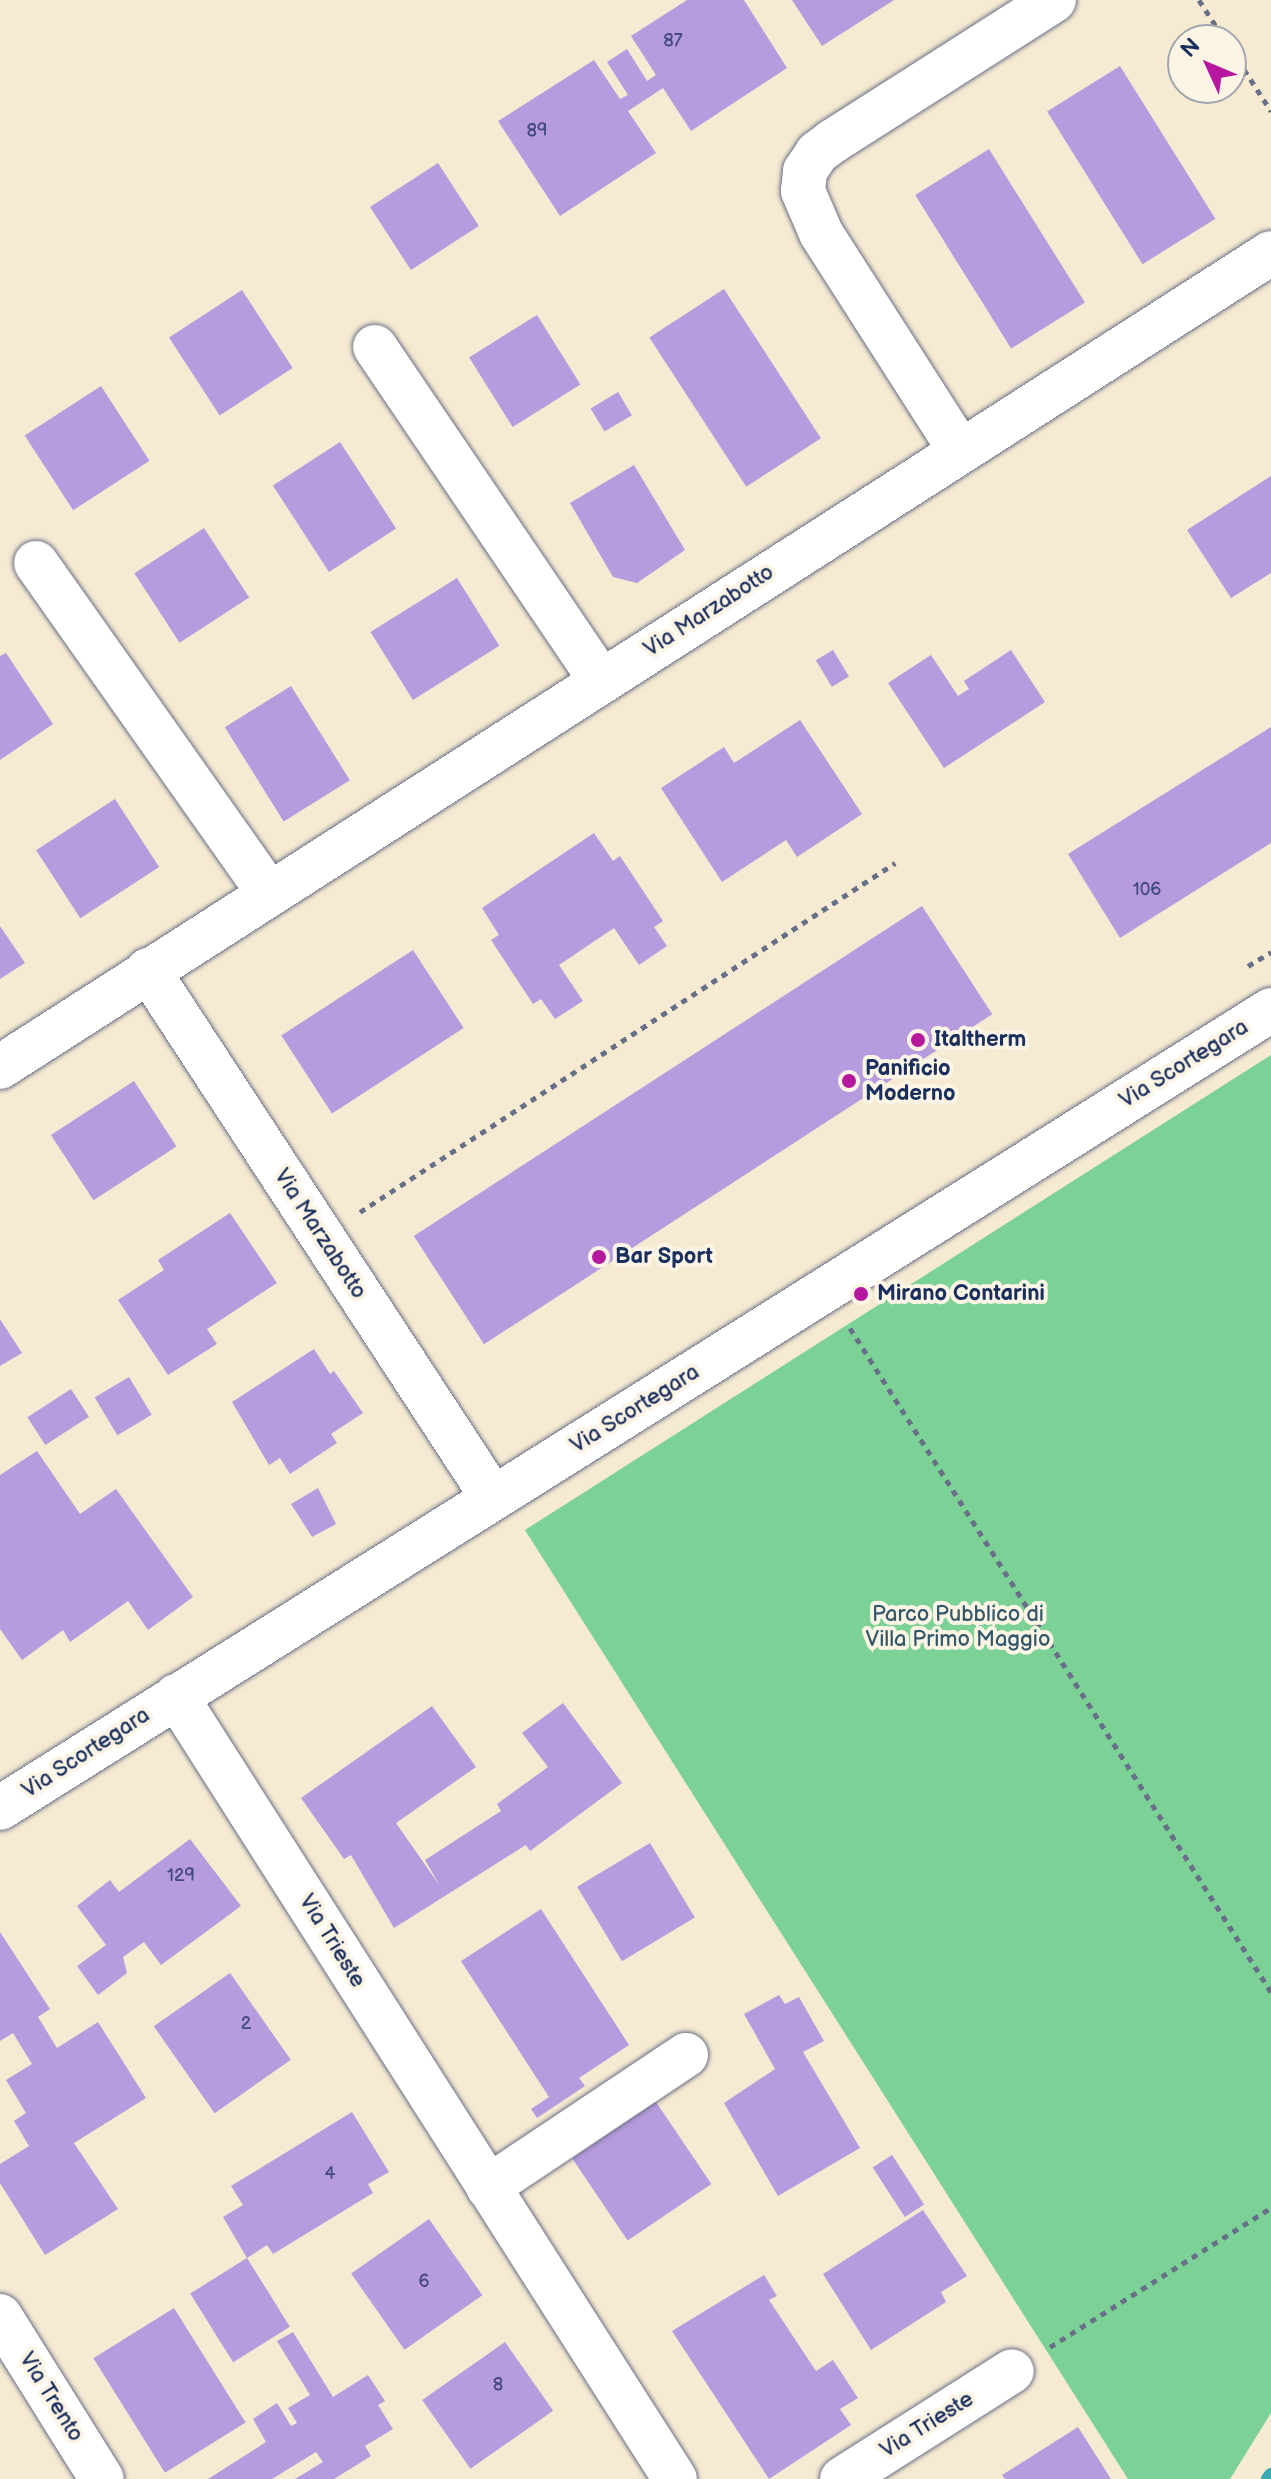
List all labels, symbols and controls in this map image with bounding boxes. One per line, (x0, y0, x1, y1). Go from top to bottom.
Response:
north arrow (1167, 24, 1247, 104)
house number: 87 (663, 30, 683, 52)
text: N (1175, 33, 1206, 64)
house number: 89 (527, 120, 547, 142)
street label: Via Marzabotto (639, 559, 779, 663)
house number: 106 (1133, 879, 1161, 901)
street label: Via Scortegara (1115, 1014, 1253, 1114)
place label: Italtherm (934, 1027, 1026, 1053)
marker: Italtherm (909, 1031, 927, 1049)
place label: Panificio Moderno (865, 1055, 956, 1106)
marker: Panificio Moderno (840, 1072, 858, 1090)
street label: Via Marzabotto (268, 1164, 372, 1304)
place label: Bar Sport (615, 1244, 713, 1270)
marker: Bar Sport (590, 1248, 608, 1266)
place label: Mirano Contarini (877, 1281, 1045, 1307)
marker: Mirano Contarini (852, 1285, 870, 1303)
street label: Via Scortegara (566, 1359, 704, 1459)
park label: Parco Pubblico di Villa Primo Maggio (866, 1601, 1050, 1652)
street label: Via Scortegara (17, 1702, 155, 1804)
house number: 129 (167, 1865, 195, 1887)
street label: Via Trieste (293, 1889, 371, 1993)
house number: 2 (241, 2013, 251, 2035)
house number: 4 (325, 2163, 335, 2185)
house number: 6 (419, 2271, 429, 2293)
street label: Via Trento (13, 2347, 89, 2447)
house number: 8 (493, 2374, 503, 2396)
street label: Via Trieste (875, 2386, 979, 2464)

